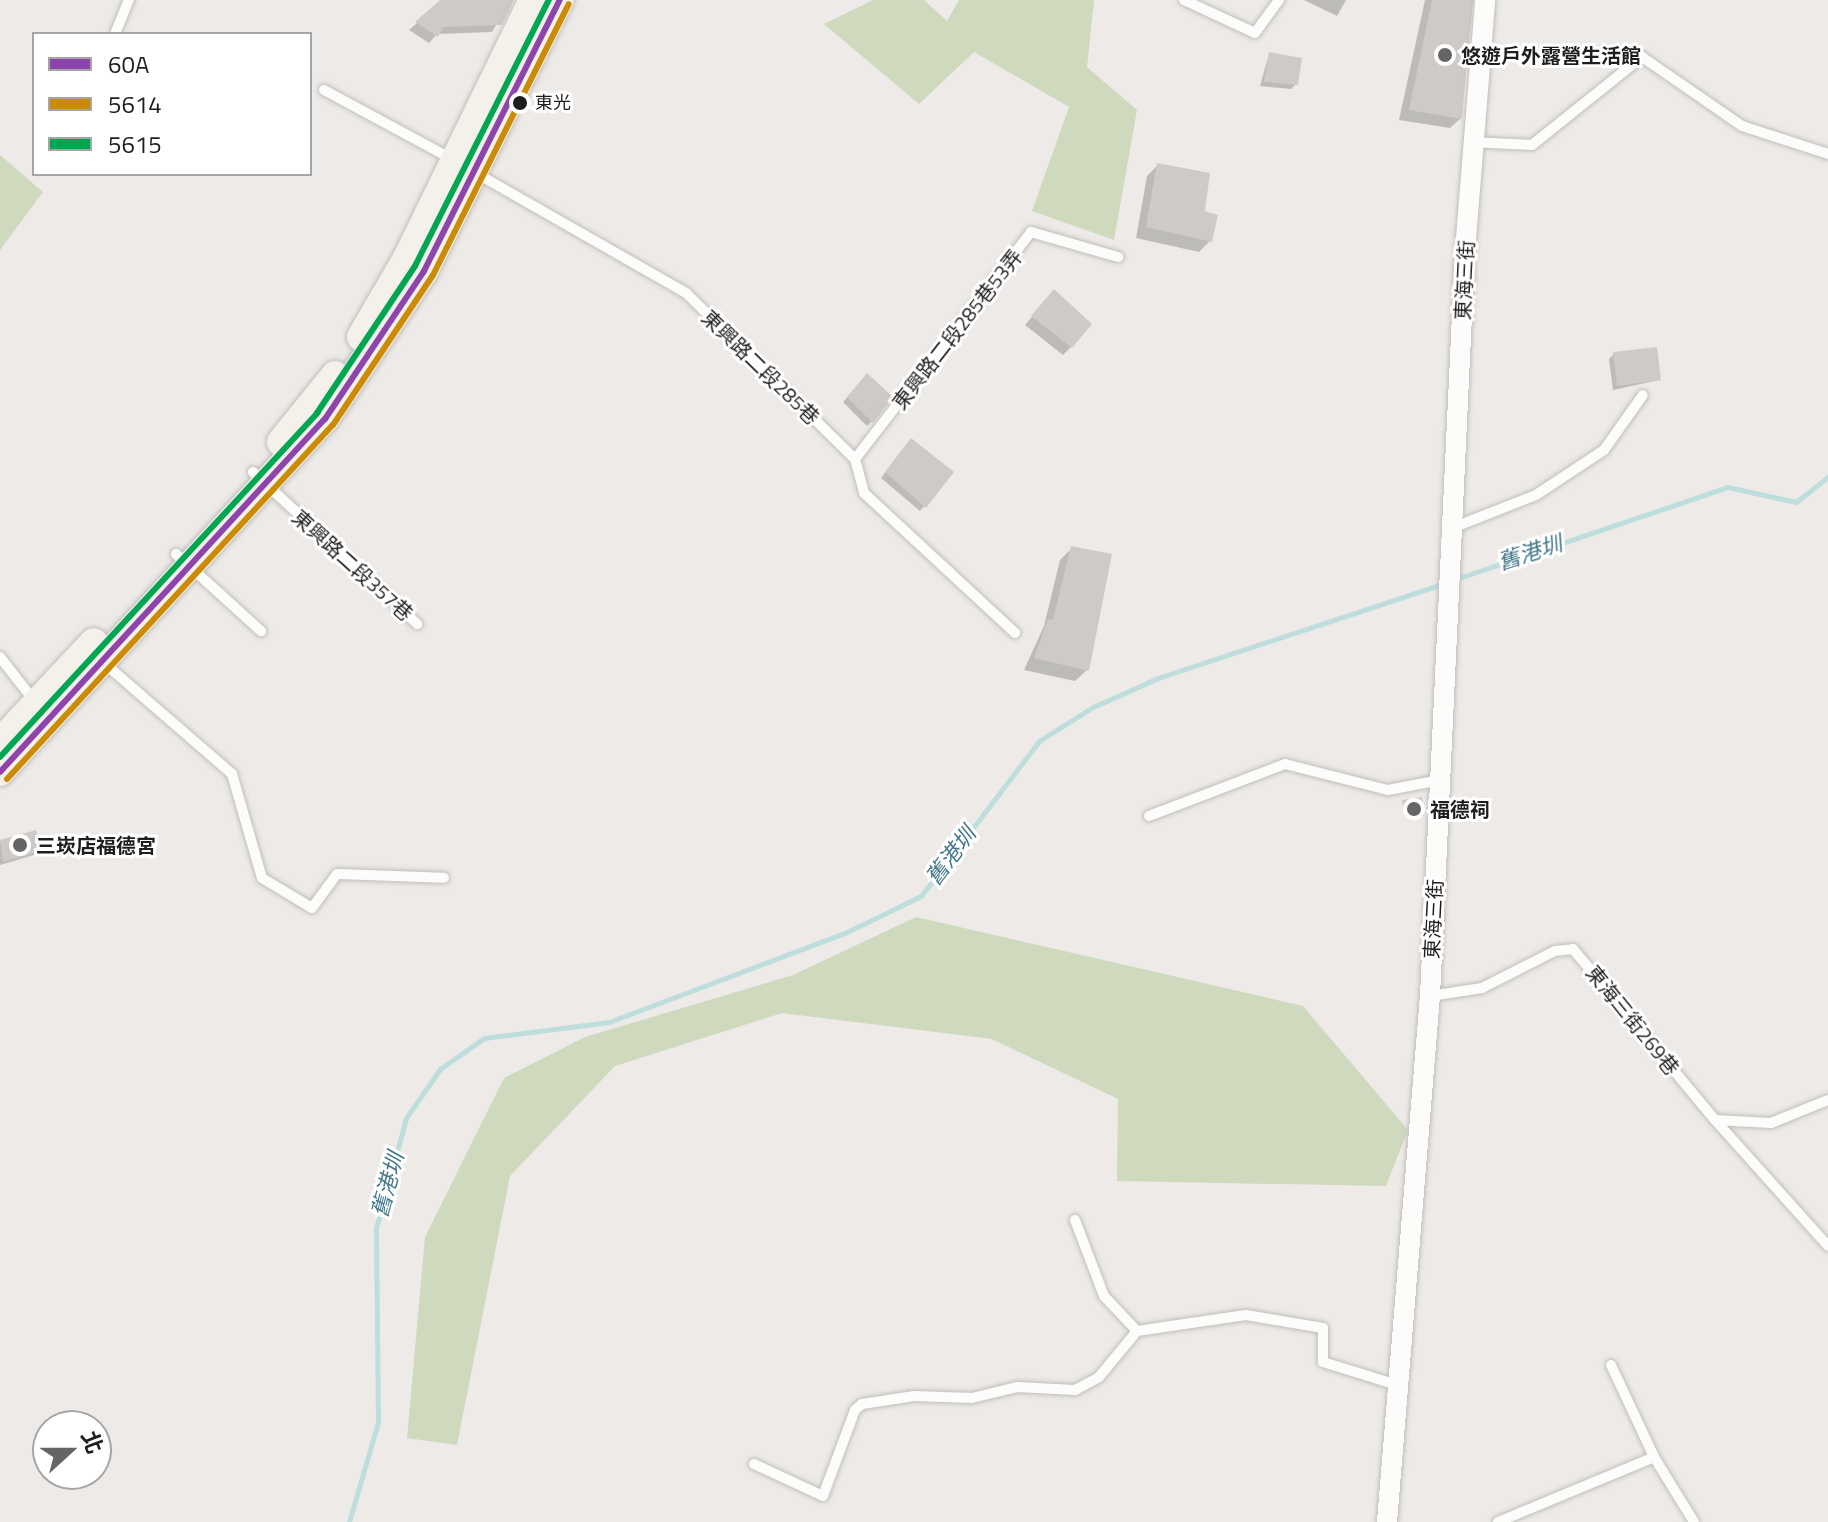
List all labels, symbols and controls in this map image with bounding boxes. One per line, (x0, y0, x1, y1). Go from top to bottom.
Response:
legend (32, 32, 312, 176)
place label: 悠遊戶外露營生活館 (1461, 43, 1641, 67)
text: 60A (108, 46, 149, 82)
marker: 悠遊戶外露營生活館 (1436, 46, 1454, 64)
text: 5614 (108, 86, 162, 122)
place label: 東光 (535, 92, 571, 114)
marker: 東光 (512, 95, 528, 111)
text: 5615 (108, 126, 162, 162)
street label: 東海三街 (1450, 239, 1478, 321)
street label: 東興路二段285巷53弄 (887, 244, 1027, 414)
street label: 東興路二段285巷 (697, 305, 825, 429)
street label: 東興路二段357巷 (288, 505, 418, 625)
water label: 舊港圳 (1495, 530, 1565, 576)
place label: 福德祠 (1430, 797, 1490, 821)
marker: 福德祠 (1405, 800, 1423, 818)
water label: 舊港圳 (921, 822, 981, 890)
place label: 三崁店福德宮 (36, 833, 156, 857)
marker: 三崁店福德宮 (11, 836, 29, 854)
street label: 東海三街 (1419, 878, 1447, 960)
street label: 東海三街269巷 (1582, 961, 1684, 1079)
water label: 舊港圳 (367, 1150, 409, 1220)
north arrow (32, 1410, 112, 1490)
text: 北 (73, 1426, 112, 1458)

